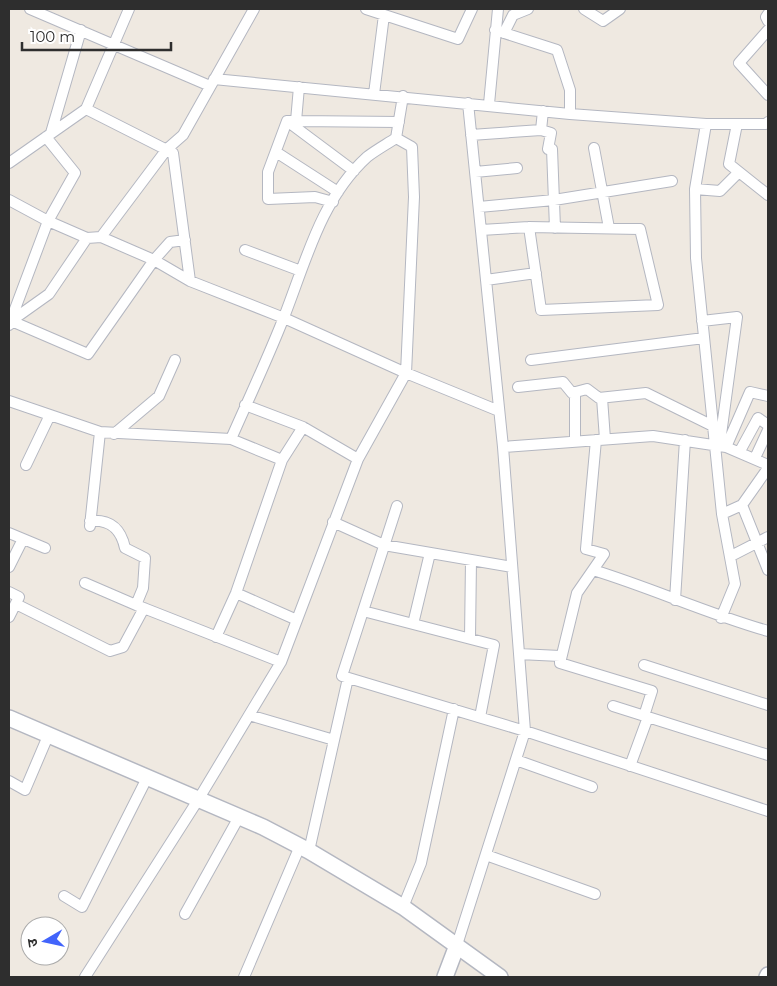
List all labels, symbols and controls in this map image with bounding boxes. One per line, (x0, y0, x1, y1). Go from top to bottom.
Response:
scale bar (22, 20, 171, 52)
text: 100 m (30, 27, 75, 46)
north arrow (20, 916, 70, 966)
text: उ (23, 937, 42, 948)

